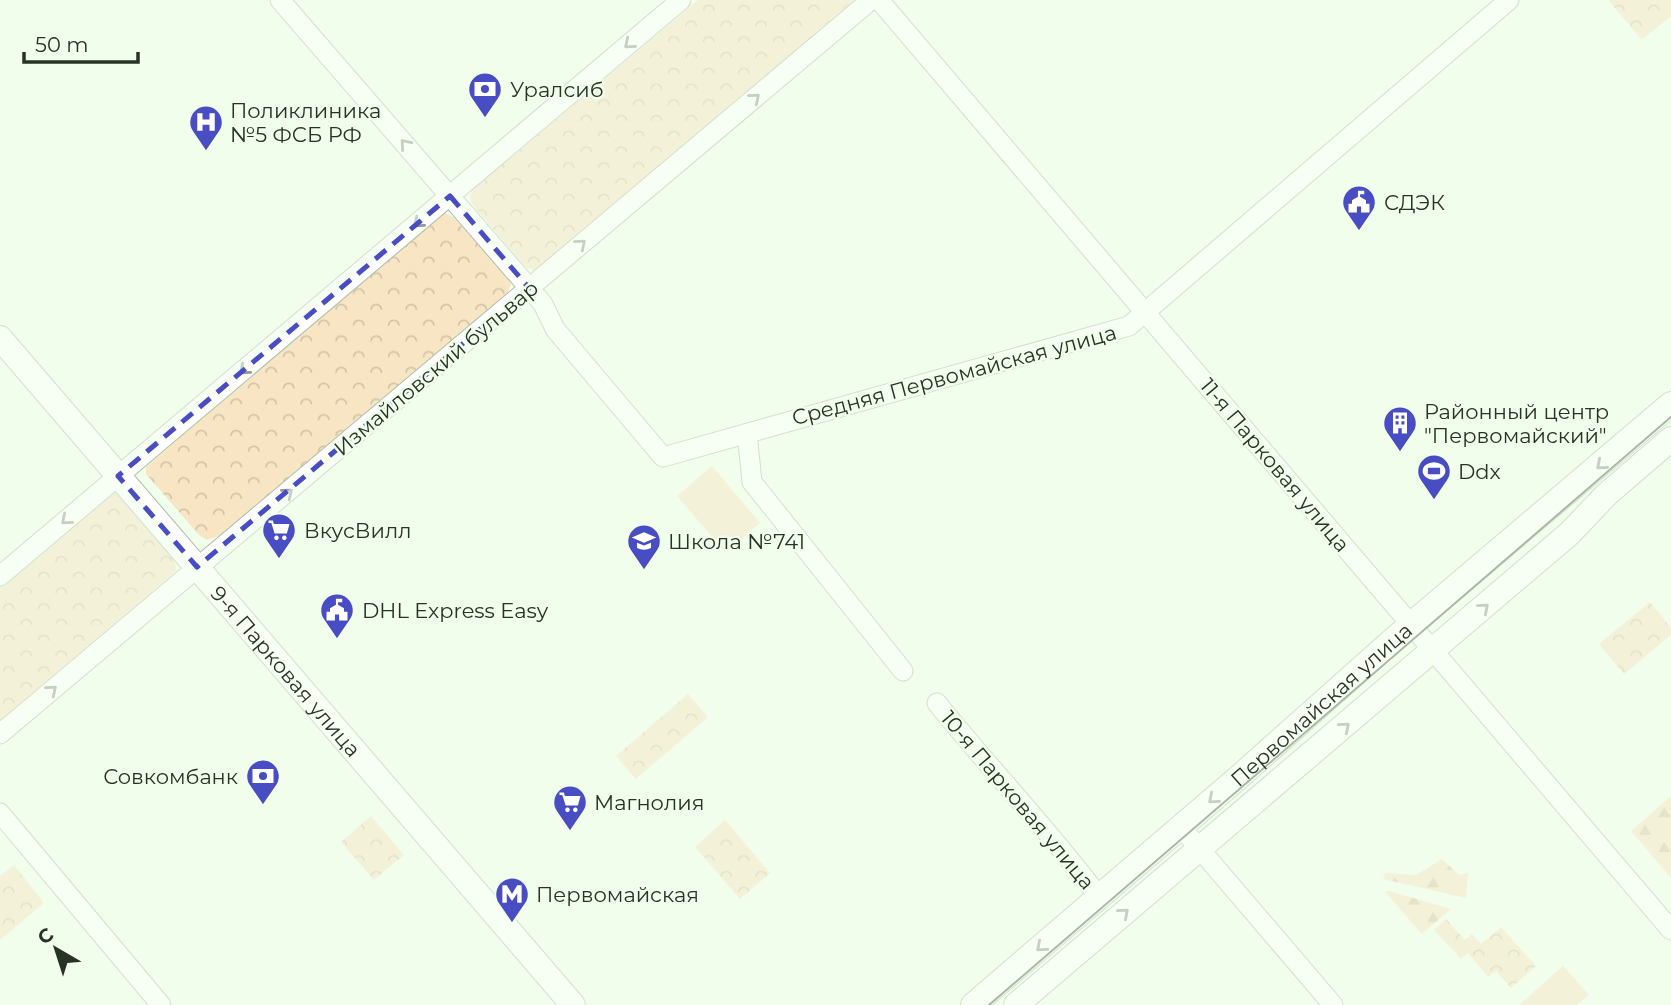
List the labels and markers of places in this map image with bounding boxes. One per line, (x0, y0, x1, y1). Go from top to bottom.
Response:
bank icon: Уралсиб (466, 70, 504, 119)
place label: Уралсиб (510, 77, 604, 102)
place label: Поликлиника №5 ФСБ РФ (230, 98, 381, 147)
hospital icon: Поликлиника №5 ФСБ РФ (187, 103, 225, 152)
public building icon: СДЭК (1340, 183, 1378, 232)
place label: СДЭК (1384, 190, 1445, 215)
place label: Районный центр "Первомайский" (1424, 399, 1609, 448)
building icon: Районный центр "Первомайский" (1381, 404, 1419, 453)
sports icon: Ddx (1415, 452, 1453, 501)
place label: Ddx (1458, 459, 1501, 484)
supermarket icon: ВкусВилл (260, 511, 298, 560)
place label: ВкусВилл (304, 518, 411, 543)
school or university icon: Школа №741 (625, 522, 663, 571)
place label: Школа №741 (668, 529, 805, 554)
public building icon: DHL Express Easy (318, 591, 356, 640)
place label: DHL Express Easy (362, 598, 549, 623)
bank icon: Совкомбанк (244, 757, 282, 806)
place label: Совкомбанк (103, 764, 238, 789)
supermarket icon: Магнолия (551, 783, 589, 832)
place label: Магнолия (594, 790, 704, 815)
metro station icon: Первомайская (493, 875, 531, 924)
place label: Первомайская (536, 882, 699, 907)

